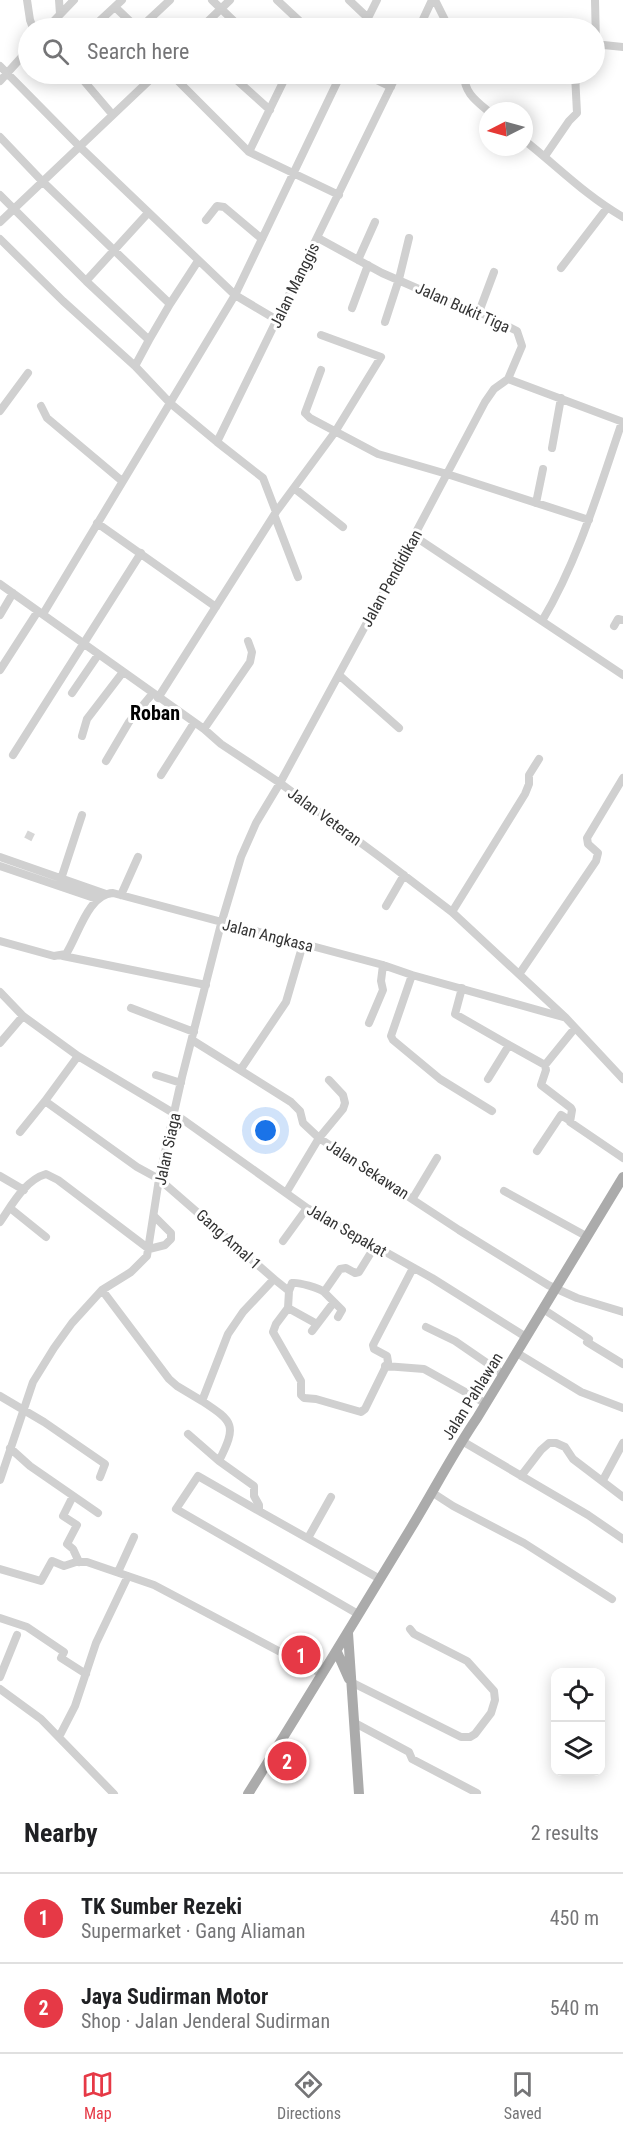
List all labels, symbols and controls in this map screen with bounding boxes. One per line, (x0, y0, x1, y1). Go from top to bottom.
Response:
search box (18, 18, 605, 84)
icon: search (39, 35, 72, 68)
text: Search here (87, 39, 189, 64)
north arrow (479, 102, 533, 156)
street label: Jalan Manggis (266, 240, 323, 331)
street label: Jalan Bukit Tiga (413, 278, 513, 337)
street label: Jalan Pendidikan (357, 526, 426, 630)
district label: Roban (130, 701, 180, 725)
street label: Jalan Veteran (284, 783, 365, 850)
street label: Jalan Angkasa (221, 915, 315, 956)
street label: Jalan Siaga (151, 1111, 184, 1187)
your location (251, 1116, 280, 1145)
street label: Jalan Sekawan (323, 1136, 413, 1203)
street label: Jalan Sepakat (303, 1200, 390, 1261)
street label: Gang Amal 1 (192, 1205, 265, 1273)
street label: Jalan Pahlawan (438, 1349, 507, 1443)
pin: 1 (282, 1632, 320, 1678)
map controls (551, 1668, 605, 1776)
button: locate (551, 1668, 605, 1722)
button: layers (551, 1722, 605, 1776)
pin: 2 (268, 1738, 306, 1784)
text: Nearby (24, 1818, 98, 1848)
text: 2 results (531, 1821, 599, 1845)
text: TK Sumber Rezeki (81, 1894, 242, 1919)
text: 1 (38, 1906, 49, 1930)
text: 450 m (550, 1906, 599, 1930)
text: Supermarket · Gang Aliaman (81, 1919, 305, 1943)
text: Jaya Sudirman Motor (81, 1984, 268, 2009)
text: 2 (38, 1996, 49, 2020)
text: 540 m (550, 1996, 599, 2020)
text: Shop · Jalan Jenderal Sudirman (81, 2009, 330, 2033)
tab: Map (81, 2068, 114, 2123)
tab: Directions (277, 2068, 341, 2123)
tab: Saved (504, 2068, 542, 2123)

